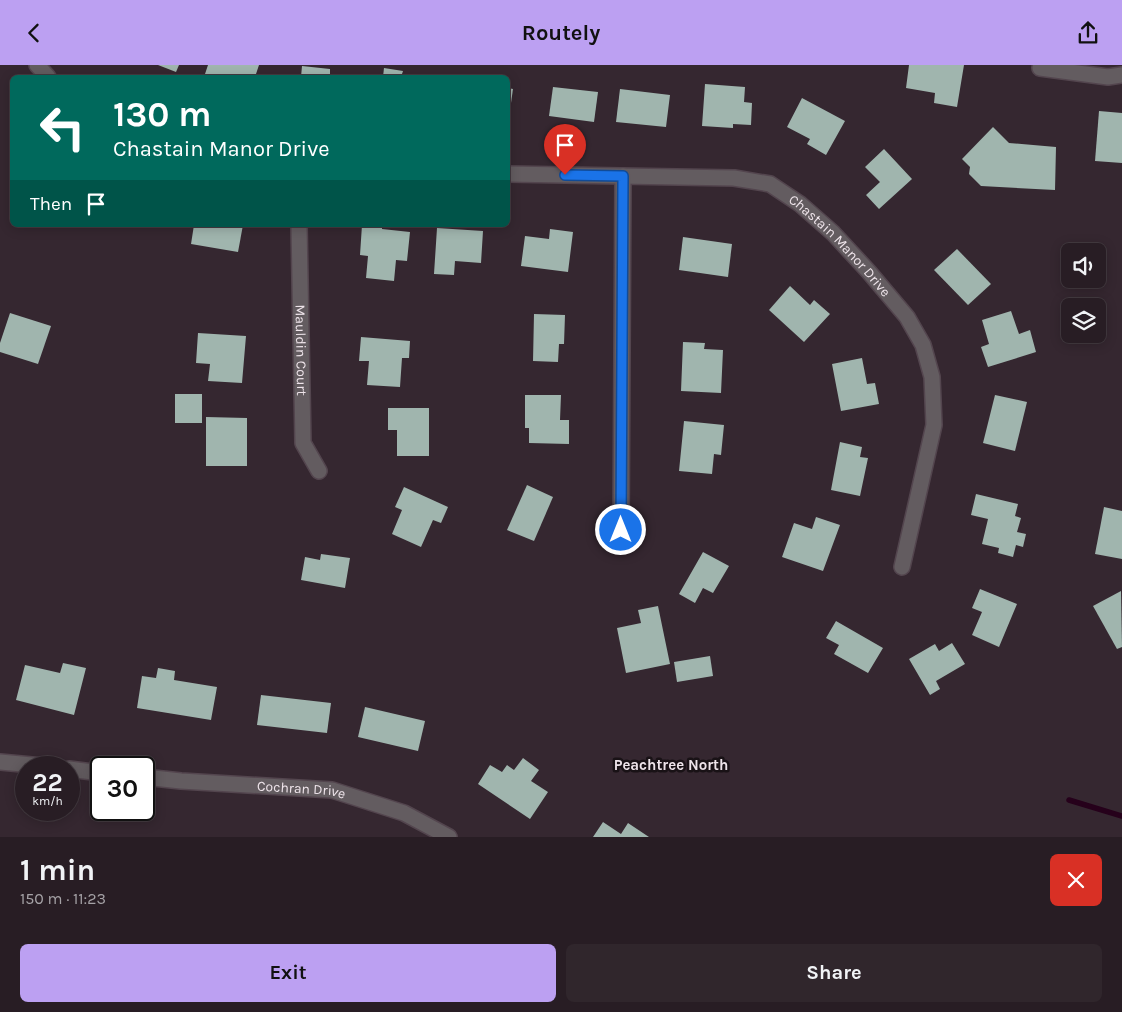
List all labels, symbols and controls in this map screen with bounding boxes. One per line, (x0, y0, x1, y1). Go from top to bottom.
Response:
icon: back (20, 19, 48, 47)
icon: share (1074, 19, 1102, 47)
text: Routely (522, 20, 600, 46)
text: 130 m (113, 94, 211, 135)
icon: left (30, 95, 95, 160)
pin (544, 124, 586, 175)
icon: arrive (551, 131, 579, 159)
text: Chastain Manor Drive (113, 136, 329, 162)
icon: arrive (82, 190, 110, 218)
street label: Chastain Manor Drive (785, 191, 894, 300)
text: Then (30, 193, 72, 215)
map controls (1061, 243, 1106, 343)
button: sound (1061, 243, 1106, 288)
button: layers (1061, 298, 1106, 343)
street label: Mauldin Court (291, 304, 310, 396)
position arrow (594, 503, 646, 555)
speed limit sign: 30 (90, 756, 155, 821)
district label: Peachtree North (614, 756, 728, 774)
text: 22 (32, 768, 63, 797)
street label: Cochran Drive (256, 778, 348, 803)
text: km/h (32, 794, 63, 808)
text: 1 min (20, 852, 95, 888)
button: close (1050, 854, 1102, 906)
text: 150 m · 11:23 (20, 889, 106, 908)
button: Exit (20, 944, 556, 1002)
button: Share (566, 944, 1102, 1002)

